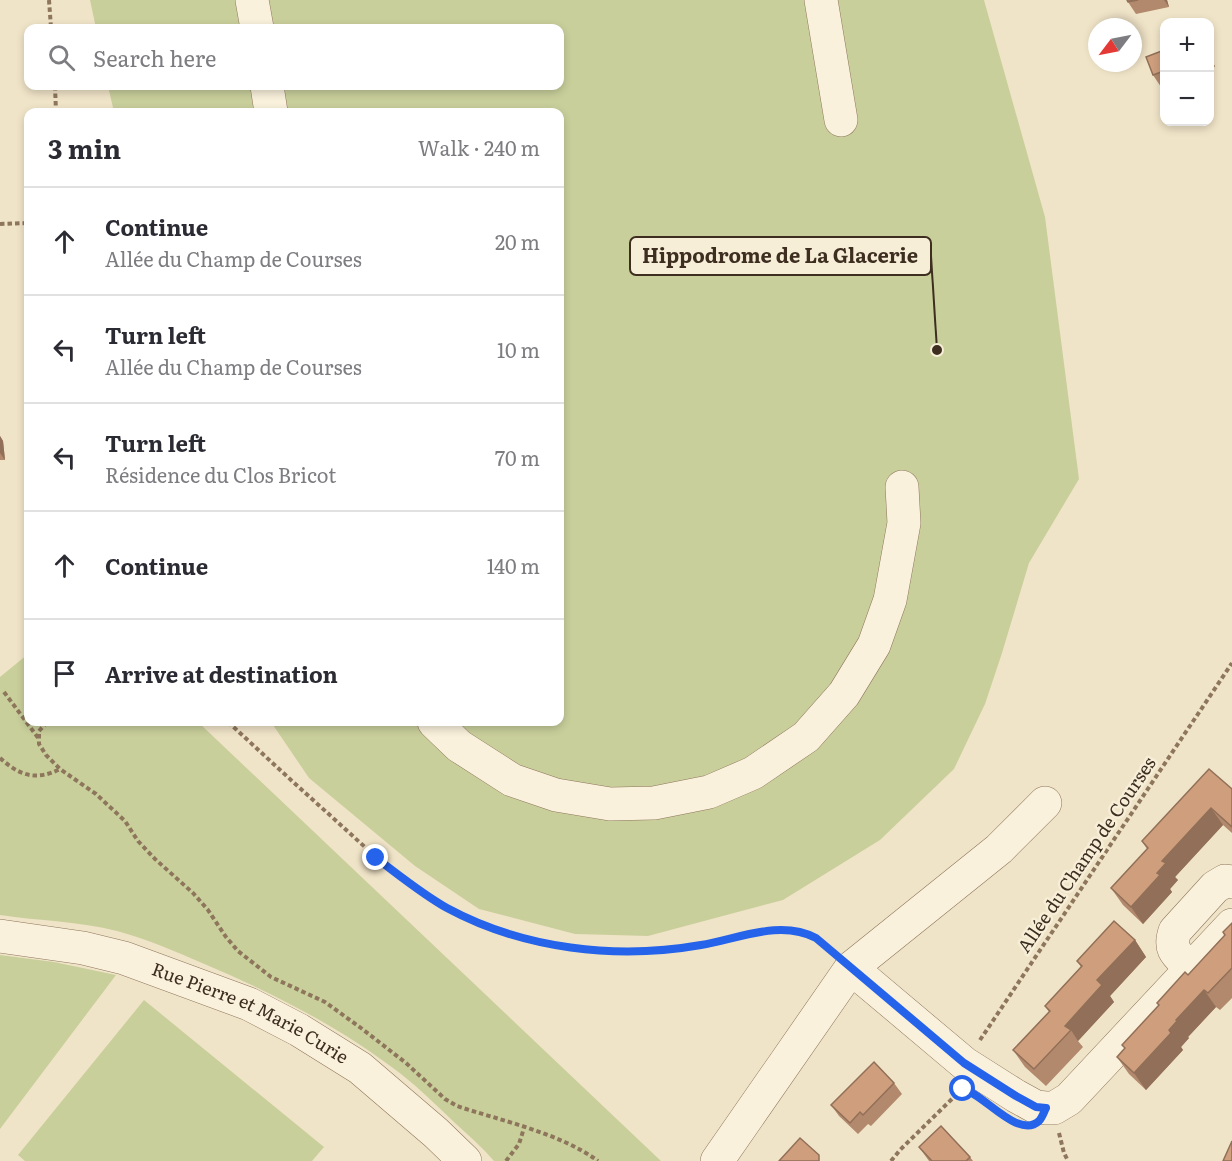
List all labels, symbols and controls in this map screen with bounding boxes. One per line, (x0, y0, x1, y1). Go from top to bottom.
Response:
north arrow (1088, 18, 1142, 72)
map controls (1160, 18, 1214, 126)
button: + (1160, 18, 1214, 72)
search box (24, 24, 564, 90)
icon: search (45, 41, 78, 74)
text: Search here (93, 41, 216, 74)
button: − (1160, 72, 1214, 126)
text: 3 min (48, 128, 121, 167)
text: Walk · 240 m (418, 132, 540, 162)
text: Continue (105, 210, 208, 243)
icon: ahead (48, 225, 81, 258)
text: 20 m (495, 226, 540, 256)
callout: Hippodrome de La Glacerie (630, 237, 931, 275)
text: Hippodrome de La Glacerie (642, 239, 918, 269)
text: Allée du Champ de Courses (105, 243, 362, 273)
text: Turn left (105, 318, 206, 351)
icon: left (48, 333, 81, 366)
text: 10 m (497, 334, 540, 364)
text: Allée du Champ de Courses (105, 351, 362, 381)
text: Turn left (105, 426, 206, 459)
icon: left (48, 441, 81, 474)
text: 70 m (495, 442, 540, 472)
text: Résidence du Clos Bricot (105, 459, 336, 489)
icon: ahead (48, 549, 81, 582)
text: Continue (105, 549, 208, 582)
text: 140 m (487, 550, 540, 580)
icon: arrive (48, 657, 81, 690)
text: Arrive at destination (105, 657, 338, 690)
street label: Allée du Champ de Courses (1010, 751, 1162, 957)
route end (362, 844, 388, 870)
street label: Rue Pierre et Marie Curie (149, 954, 354, 1070)
route start (949, 1075, 975, 1101)

